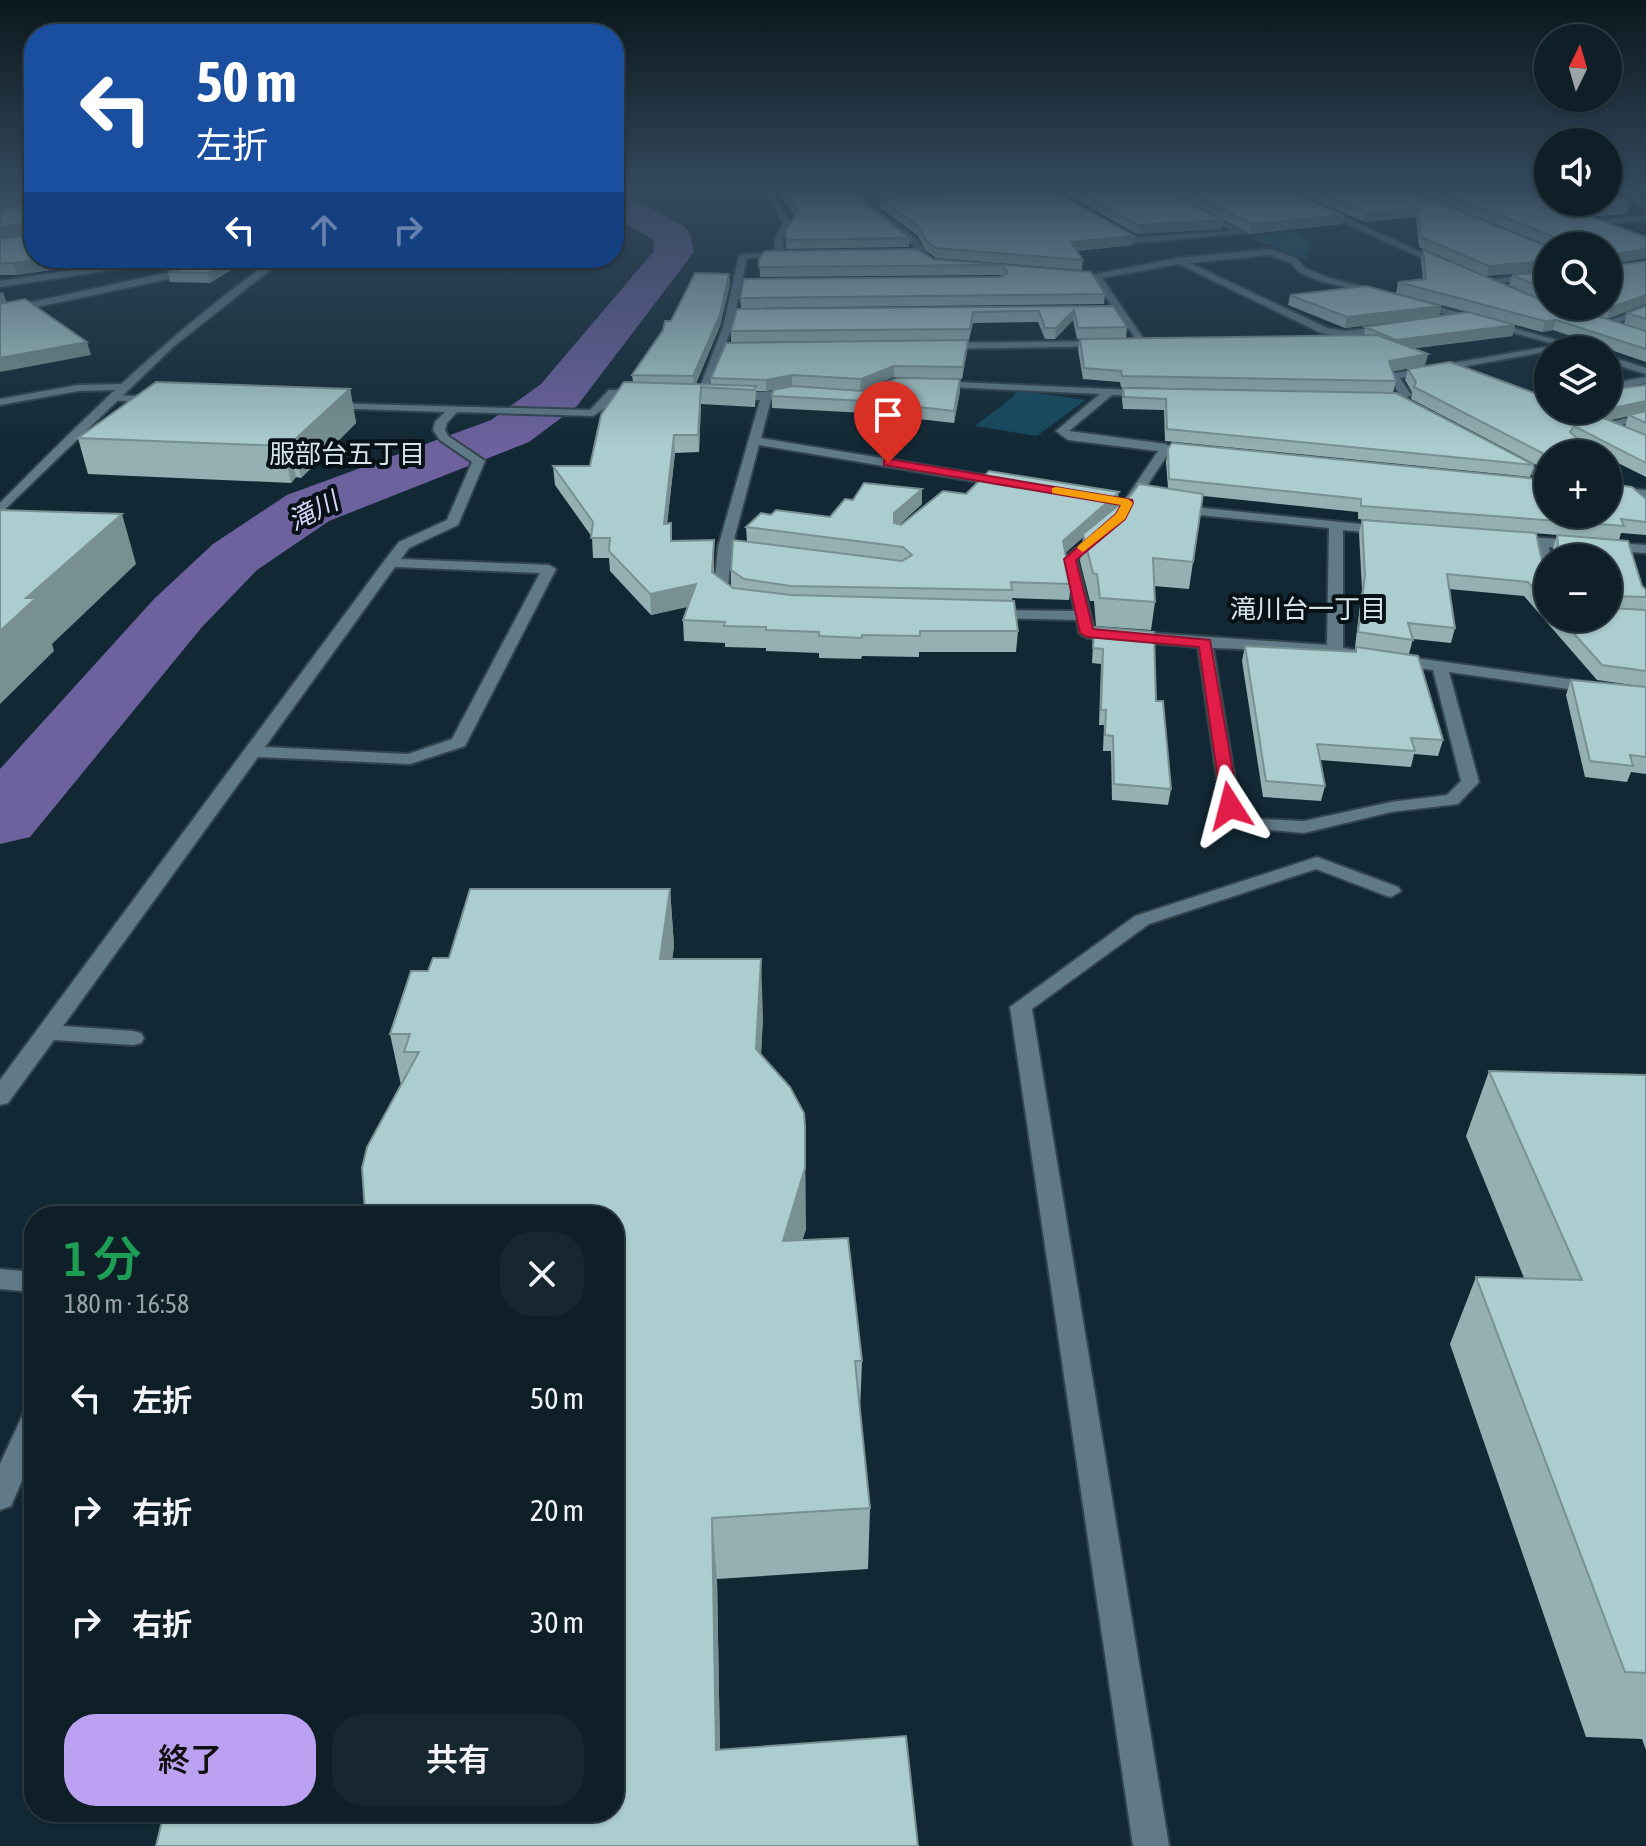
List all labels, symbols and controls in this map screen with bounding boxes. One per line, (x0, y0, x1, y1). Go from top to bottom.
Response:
north arrow (1534, 24, 1622, 112)
map controls (1534, 24, 1622, 632)
text: 50 m (196, 50, 297, 114)
icon: left (64, 56, 168, 160)
text: 左折 (196, 124, 268, 166)
button: sound (1534, 128, 1622, 216)
icon: left (218, 208, 262, 252)
icon: ahead (302, 208, 346, 252)
icon: right (386, 208, 430, 252)
button: search (1534, 232, 1622, 320)
button: layers (1534, 336, 1622, 424)
pin (854, 381, 922, 463)
icon: arrive (866, 393, 910, 437)
district label: 服部台五丁目 (269, 439, 425, 469)
button: + (1534, 440, 1622, 528)
water label: 滝川 (283, 484, 346, 536)
button: − (1534, 544, 1622, 632)
district label: 滝川台一丁目 (1230, 594, 1386, 624)
position arrow (1188, 764, 1272, 848)
text: 1 分 (64, 1231, 141, 1286)
button: close (500, 1232, 584, 1316)
text: 180 m · 16:58 (64, 1289, 189, 1319)
icon: left (64, 1376, 108, 1420)
text: 50 m (530, 1381, 584, 1415)
text: 左折 (132, 1383, 192, 1417)
icon: right (64, 1488, 108, 1532)
text: 20 m (530, 1493, 584, 1527)
text: 右折 (132, 1495, 192, 1529)
icon: right (64, 1600, 108, 1644)
text: 30 m (530, 1605, 584, 1639)
text: 右折 (132, 1607, 192, 1641)
button: 終了 (64, 1714, 316, 1806)
button: 共有 (332, 1714, 584, 1806)

